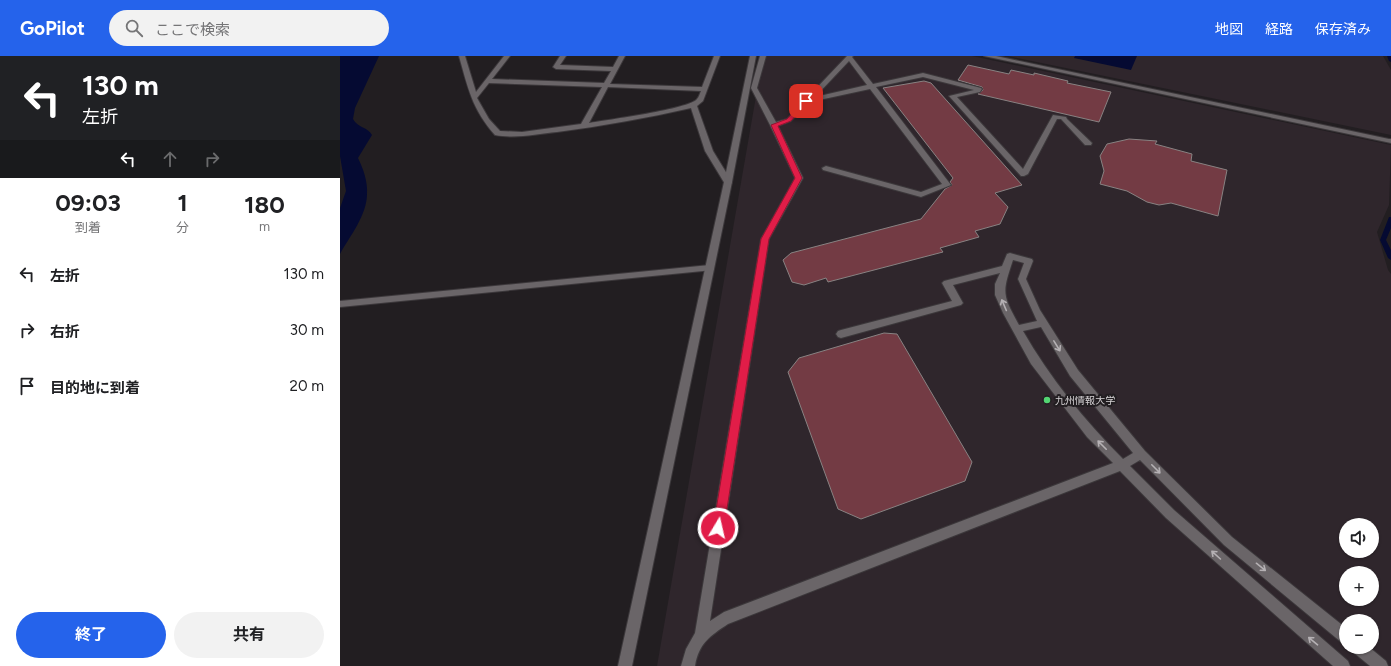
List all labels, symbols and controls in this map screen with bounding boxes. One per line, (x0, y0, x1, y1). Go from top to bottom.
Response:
search box (109, 10, 389, 46)
text: GoPilot (20, 17, 85, 40)
icon: search (123, 17, 145, 39)
text: ここで検索 (155, 21, 230, 39)
text: 地図 (1215, 21, 1243, 38)
text: 経路 (1265, 21, 1293, 38)
text: 保存済み (1315, 21, 1371, 38)
text: 130 m (82, 68, 159, 102)
icon: left (16, 72, 68, 124)
pin (789, 84, 823, 118)
icon: arrive (795, 90, 817, 112)
text: 左折 (82, 106, 118, 128)
icon: left (117, 148, 139, 170)
icon: ahead (159, 148, 181, 170)
icon: right (201, 148, 223, 170)
text: 09:03 (55, 188, 121, 217)
text: 1 (178, 188, 188, 217)
text: 180 (244, 190, 285, 219)
text: m (259, 219, 270, 234)
text: 到着 (75, 220, 101, 235)
text: 分 (176, 220, 189, 235)
icon: left (16, 263, 38, 285)
text: 130 m (284, 265, 324, 283)
text: 左折 (50, 267, 80, 285)
one-way arrow (1000, 299, 1007, 311)
icon: right (16, 319, 38, 341)
text: 30 m (290, 321, 324, 339)
text: 右折 (50, 323, 80, 341)
one-way arrow (1053, 340, 1061, 351)
icon: arrive (16, 375, 38, 397)
text: 20 m (290, 377, 324, 395)
text: 目的地に到着 (50, 379, 140, 397)
place label: 九州情報大学 (1055, 394, 1115, 407)
marker: 九州情報大学 (1042, 395, 1052, 405)
one-way arrow (1097, 440, 1107, 450)
one-way arrow (1151, 464, 1161, 474)
position arrow (697, 507, 739, 549)
map controls (1339, 518, 1379, 654)
button: sound (1339, 518, 1379, 558)
one-way arrow (1210, 550, 1221, 559)
one-way arrow (1255, 563, 1266, 572)
button: + (1339, 566, 1379, 606)
button: 終了 (16, 612, 166, 658)
button: 共有 (174, 612, 324, 658)
button: − (1339, 614, 1379, 654)
one-way arrow (1308, 636, 1318, 645)

